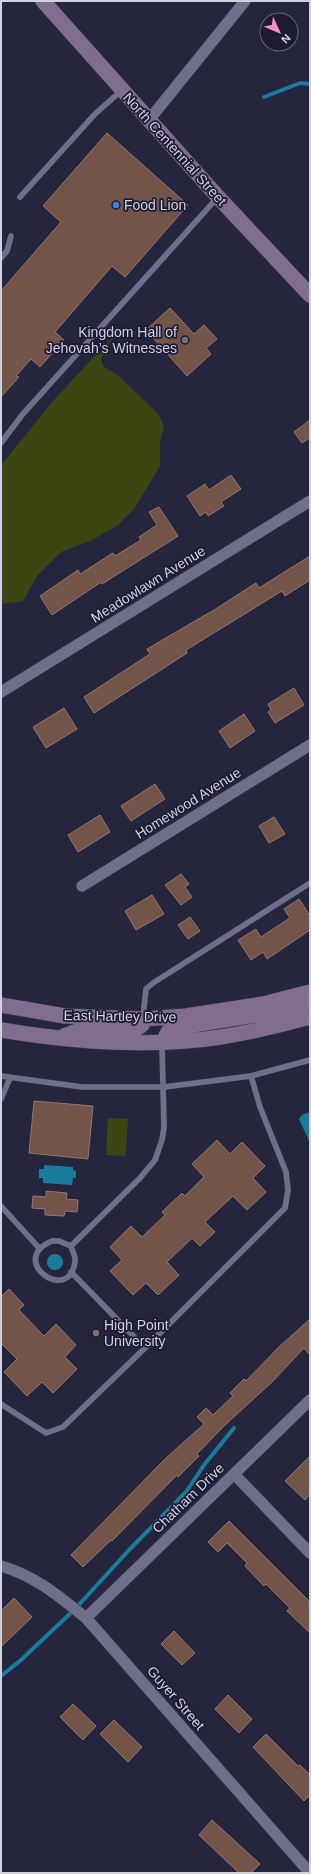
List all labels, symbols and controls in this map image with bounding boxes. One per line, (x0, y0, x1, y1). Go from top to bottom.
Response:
north arrow (259, 12, 299, 52)
text: N (279, 32, 293, 46)
street label: North Centennial Street (120, 89, 230, 209)
place label: Food Lion (124, 197, 186, 213)
marker: Food Lion (111, 200, 121, 210)
place label: Kingdom Hall of Jehovah’s Witnesses (46, 324, 177, 356)
marker: Kingdom Hall of Jehovah’s Witnesses (180, 335, 190, 345)
street label: Meadowlawn Avenue (88, 542, 208, 626)
street label: Homewood Avenue (132, 764, 244, 842)
street label: East Hartley Drive (63, 1007, 177, 1025)
place label: High Point University (104, 1317, 169, 1349)
marker: High Point University (91, 1328, 101, 1338)
street label: Chatham Drive (149, 1460, 227, 1536)
street label: Guyer Street (144, 1663, 208, 1733)

